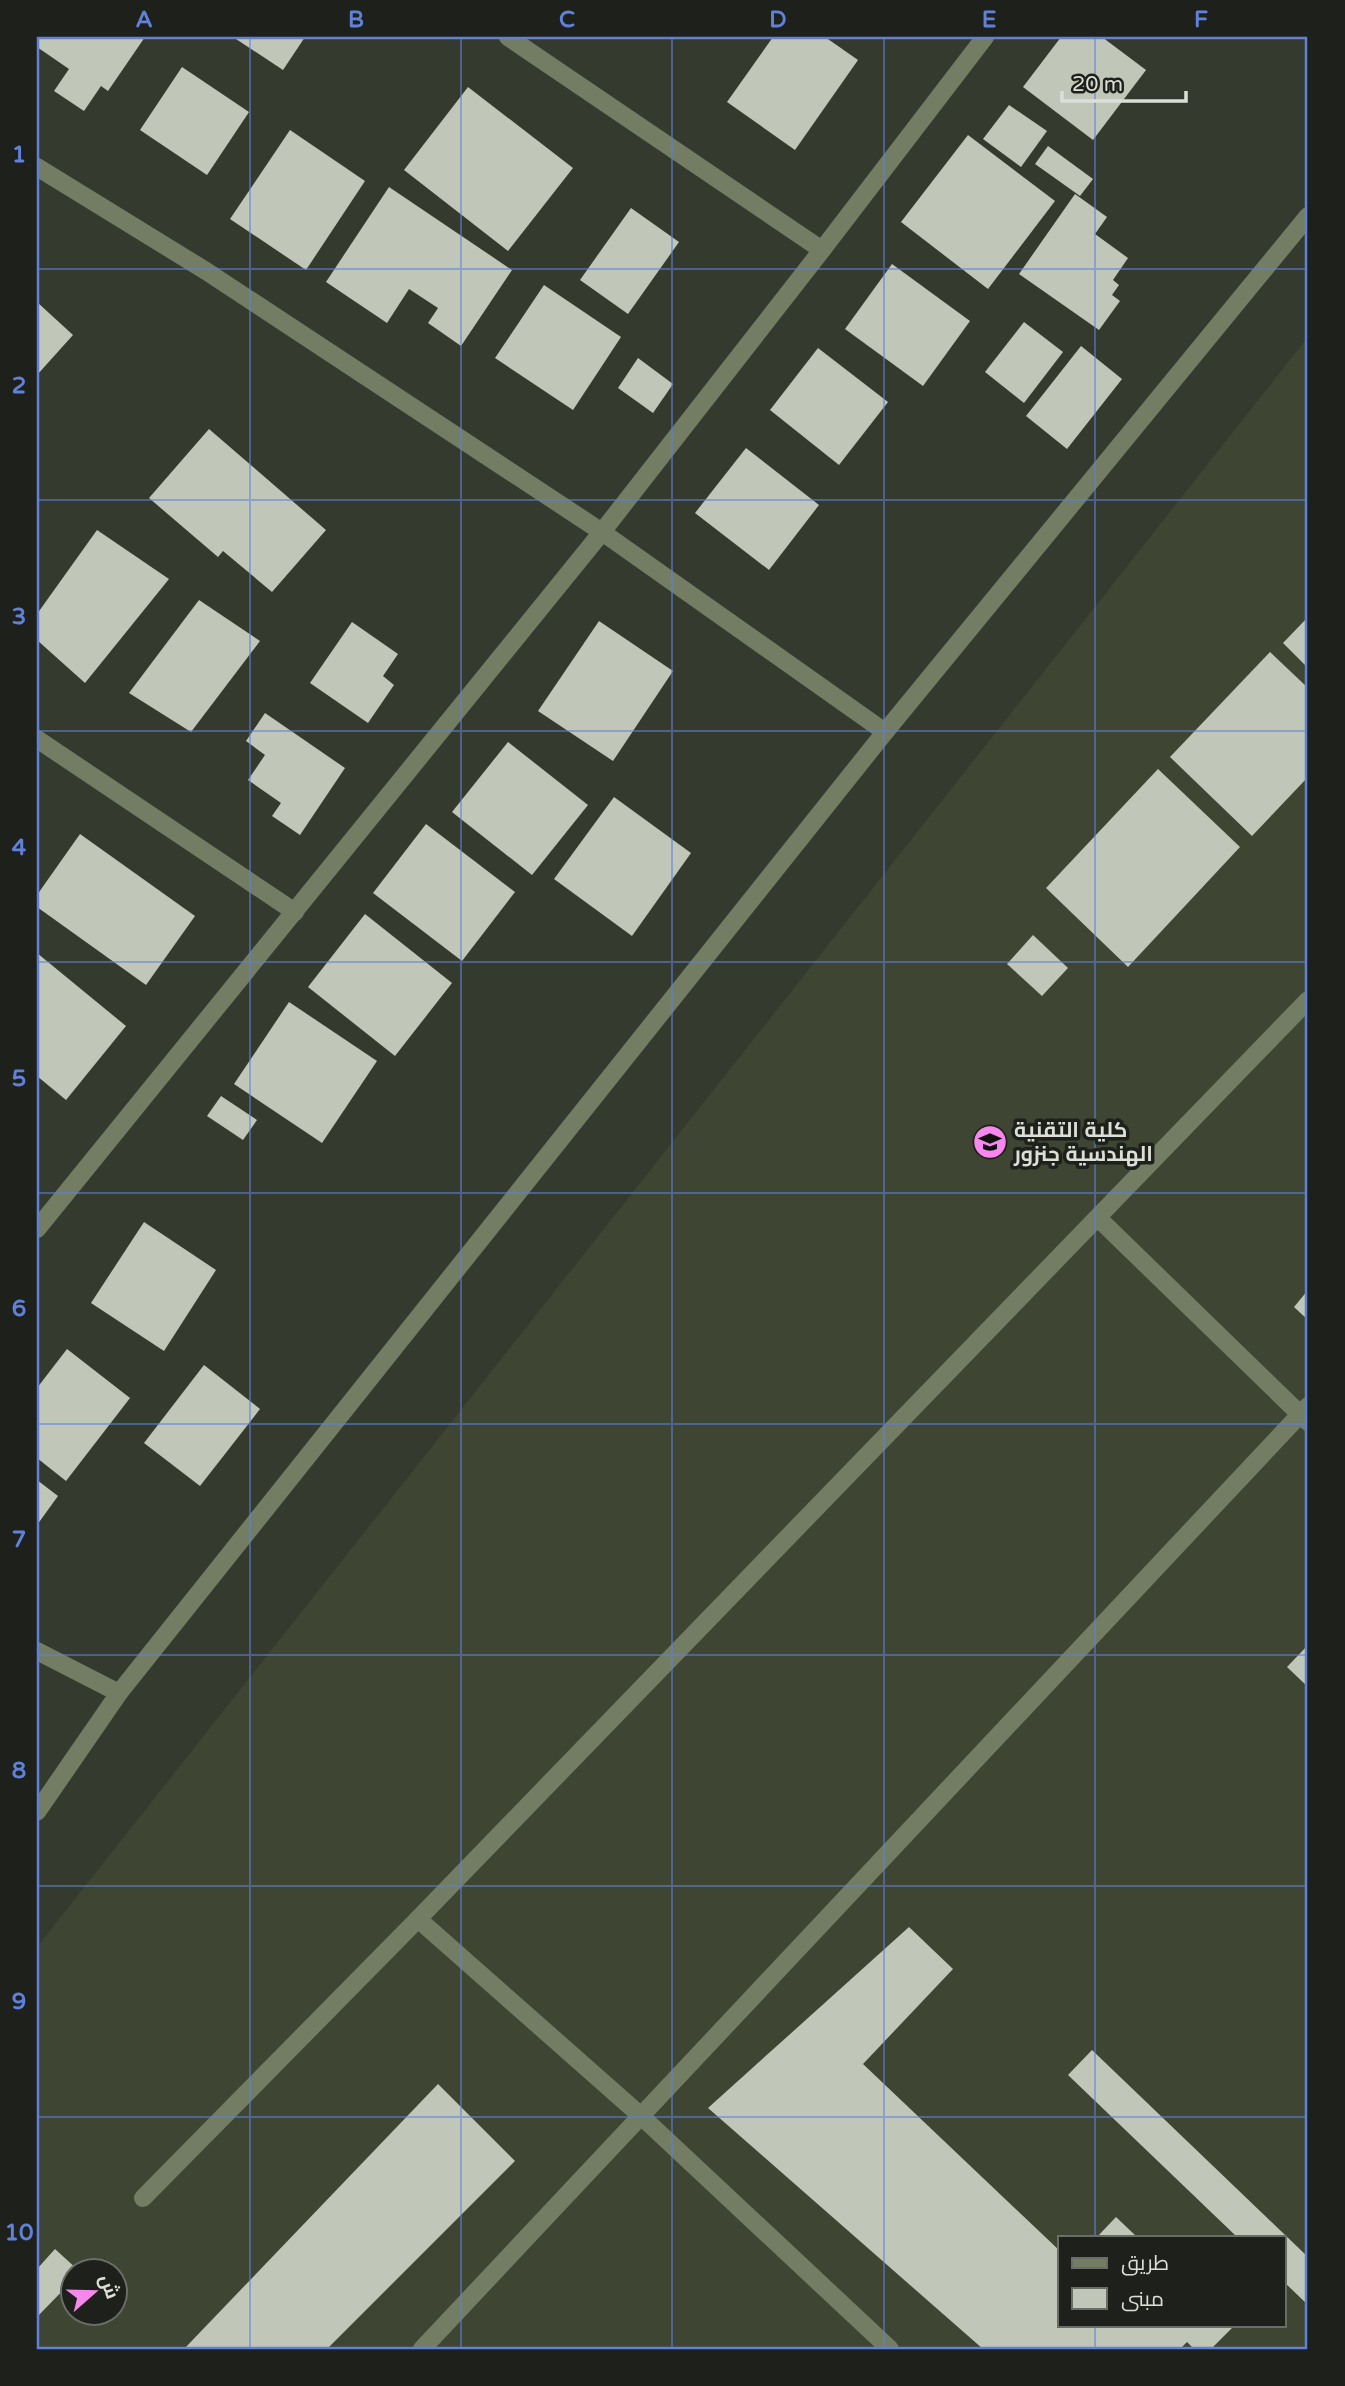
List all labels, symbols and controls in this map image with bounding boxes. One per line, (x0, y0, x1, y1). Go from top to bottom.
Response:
text: A (135, 6, 153, 34)
text: B (348, 6, 364, 34)
text: C (559, 6, 575, 34)
text: D (769, 6, 787, 34)
text: E (982, 6, 996, 34)
text: F (1194, 6, 1208, 34)
scale bar (1062, 60, 1186, 104)
text: 20 m (1072, 72, 1123, 97)
text: 1 (12, 141, 26, 169)
text: 2 (12, 372, 26, 400)
text: 3 (12, 603, 26, 631)
text: 4 (12, 834, 27, 862)
text: 5 (12, 1065, 26, 1093)
place label: كلية التقنية الهندسية جنزور (1013, 1118, 1153, 1167)
school or university icon: كلية التقنية الهندسية جنزور (971, 1123, 1009, 1161)
text: 6 (12, 1295, 26, 1323)
text: 7 (12, 1526, 26, 1554)
text: 8 (12, 1757, 26, 1785)
text: 9 (12, 1988, 26, 2016)
text: 10 (5, 2219, 33, 2247)
legend (1058, 2236, 1286, 2326)
text: طريق (1121, 2251, 1169, 2276)
north arrow (60, 2256, 130, 2326)
text: ش (95, 2271, 124, 2302)
text: مبنى (1121, 2287, 1164, 2312)

